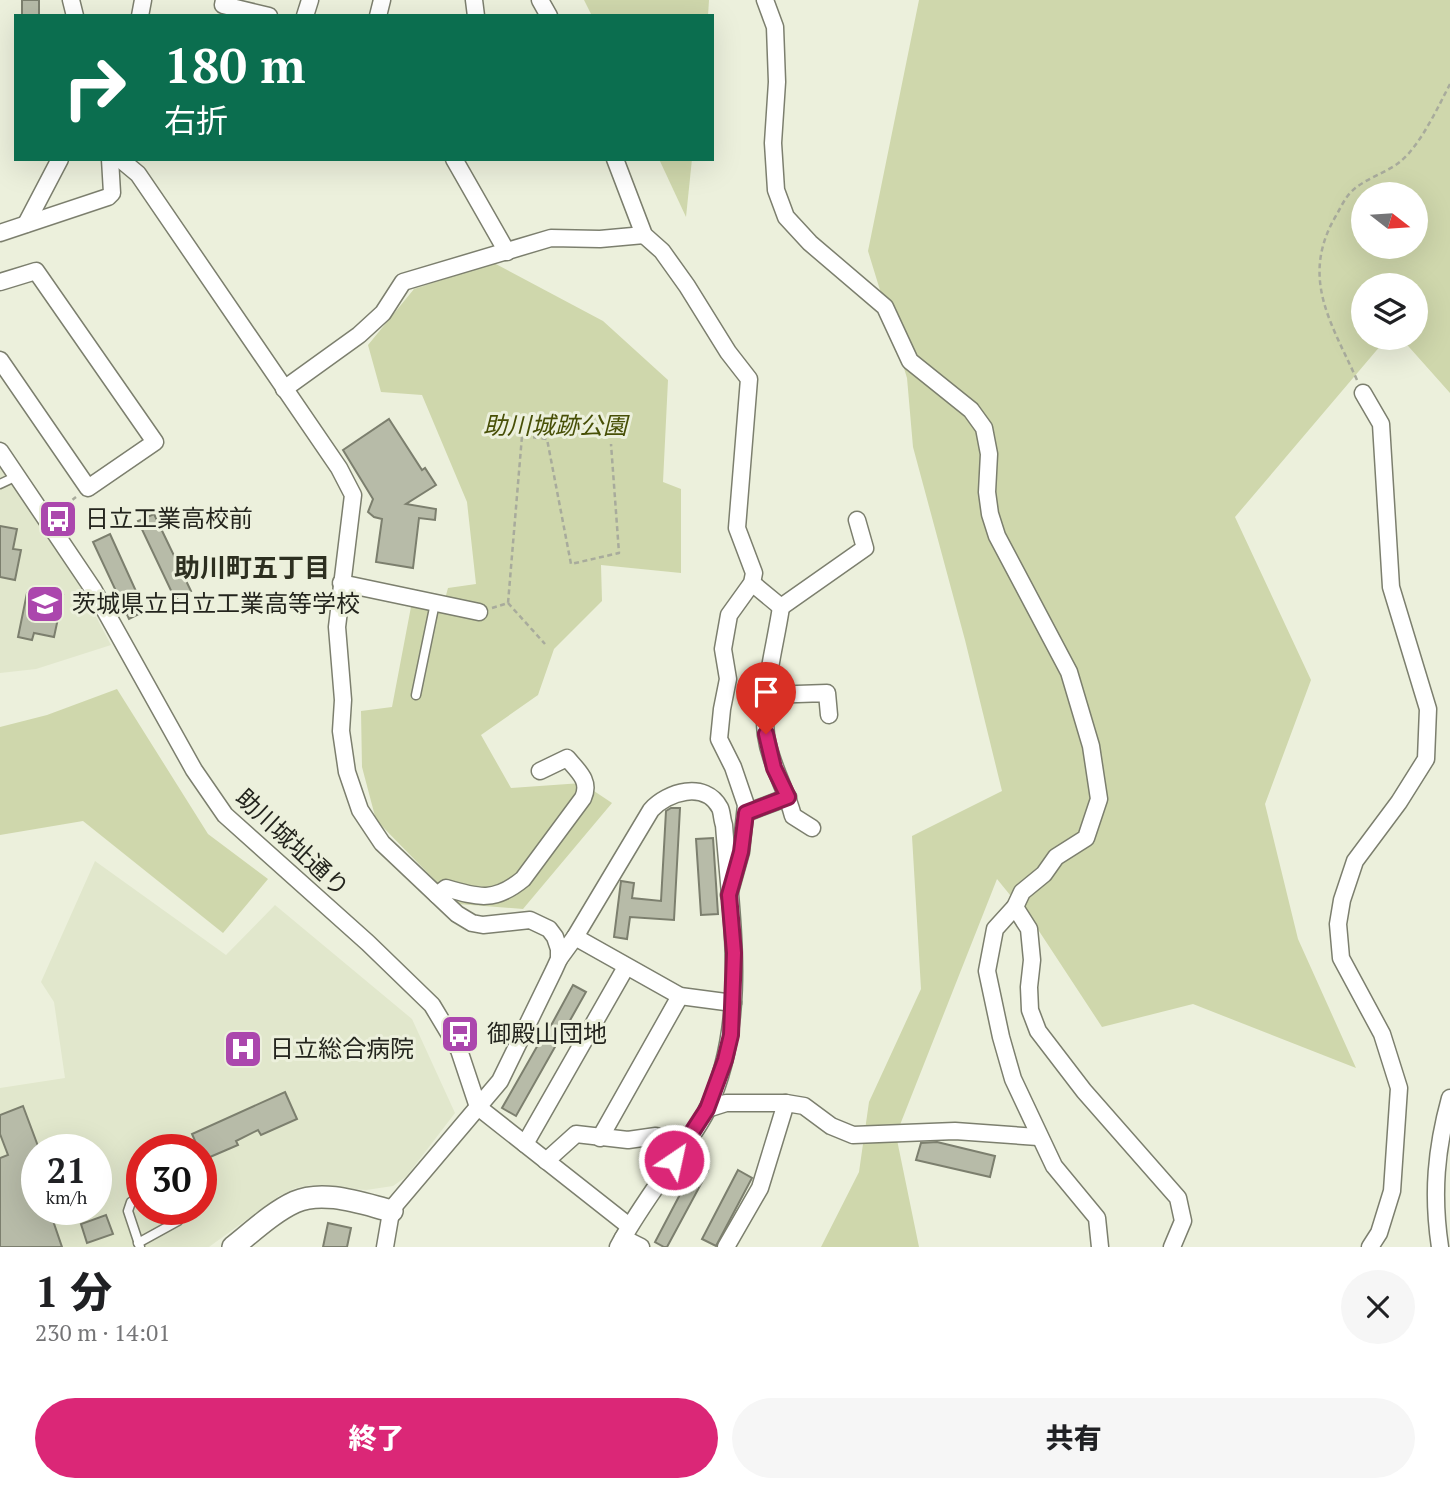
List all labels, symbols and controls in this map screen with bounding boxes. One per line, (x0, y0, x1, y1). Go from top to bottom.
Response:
text: 180 m (164, 32, 306, 97)
icon: right (49, 42, 140, 133)
text: 右折 (164, 99, 228, 141)
north arrow (1351, 182, 1428, 259)
map controls (1351, 182, 1428, 350)
button: layers (1351, 273, 1428, 350)
park label: 助川城跡公園 (483, 409, 630, 441)
bus stop icon: 日立工業高校前 (37, 498, 79, 540)
place label: 日立工業高校前 (85, 502, 253, 534)
district label: 助川町五丁目 (174, 550, 330, 584)
school or university icon: 茨城県立日立工業高等学校 (24, 583, 66, 625)
place label: 茨城県立日立工業高等学校 (72, 587, 360, 619)
pin (736, 662, 796, 734)
icon: arrive (747, 673, 785, 711)
street label: 助川城址通り (229, 781, 356, 903)
bus stop icon: 御殿山団地 (439, 1013, 481, 1055)
place label: 御殿山団地 (487, 1017, 607, 1049)
hospital icon: 日立総合病院 (222, 1028, 264, 1070)
place label: 日立総合病院 (270, 1032, 414, 1064)
position arrow (637, 1123, 711, 1197)
speed limit sign: 30 (126, 1134, 217, 1225)
text: 21 (47, 1147, 86, 1193)
text: km/h (46, 1185, 87, 1209)
text: 1 分 (35, 1263, 112, 1319)
button: close (1341, 1270, 1415, 1344)
text: 230 m · 14:01 (35, 1317, 170, 1348)
button: 終了 (35, 1398, 718, 1478)
button: 共有 (732, 1398, 1415, 1478)

